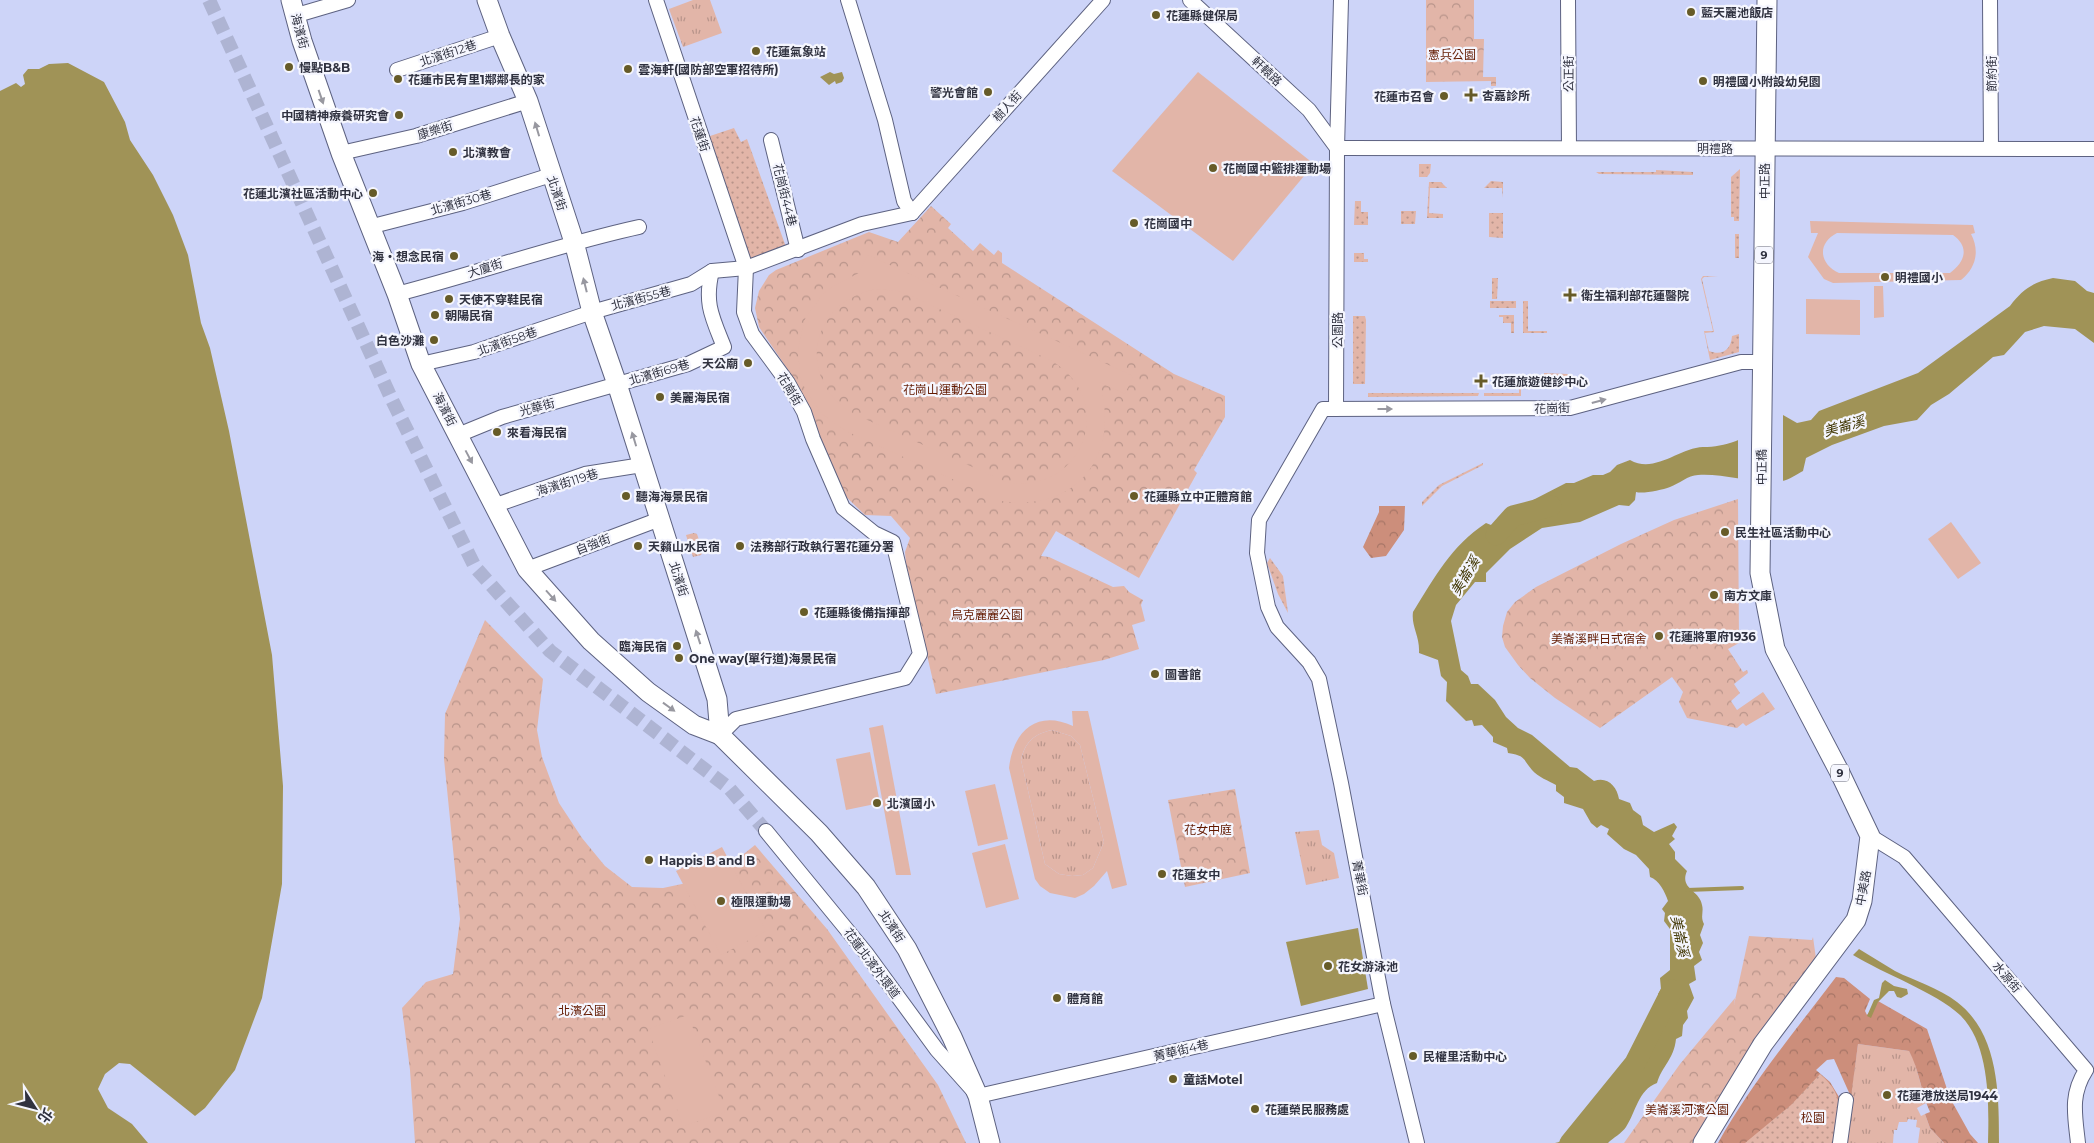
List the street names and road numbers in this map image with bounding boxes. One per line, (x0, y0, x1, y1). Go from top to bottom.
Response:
street label: 海濱街 (288, 12, 312, 50)
street label: 北濱街12巷 (418, 37, 478, 69)
street label: 軒轅路 (1249, 53, 1285, 89)
street label: 公正街 (1561, 56, 1576, 92)
street label: 節約街 (1984, 56, 1999, 92)
street label: 樹人街 (989, 88, 1025, 124)
street label: 花蓮街 (687, 115, 713, 153)
street label: 康樂街 (416, 118, 454, 142)
street label: 明禮路 (1697, 141, 1733, 156)
street label: 花崗街44巷 (770, 162, 800, 228)
street label: 中正路 (1757, 163, 1772, 199)
street label: 北濱街 (544, 174, 570, 212)
street label: 北濱街30巷 (429, 186, 493, 218)
road number: 9 (1755, 246, 1773, 264)
street label: 大廈街 (466, 255, 504, 281)
street label: 北濱街55巷 (609, 283, 673, 313)
street label: 公園路 (1330, 312, 1345, 348)
street label: 北濱街58巷 (475, 324, 539, 358)
street label: 北濱街69巷 (627, 356, 691, 388)
street label: 花崗街 (774, 370, 806, 408)
street label: 海濱街 (430, 390, 460, 428)
street label: 光華街 (518, 395, 556, 419)
street label: 花崗街 (1534, 400, 1570, 416)
street label: 中正橋 (1754, 449, 1769, 485)
street label: 海濱街119巷 (534, 465, 600, 499)
street label: 自強街 (574, 531, 612, 557)
street label: 北濱街 (666, 560, 692, 598)
road number: 9 (1831, 764, 1849, 781)
street label: 菁華街 (1349, 859, 1371, 897)
street label: 中美路 (1852, 869, 1874, 907)
street label: 北濱街 (876, 907, 908, 945)
street label: 花蓮北濱外環道 (841, 925, 903, 1001)
street label: 水源街 (1990, 958, 2024, 996)
street label: 菁華街4巷 (1152, 1036, 1210, 1064)

